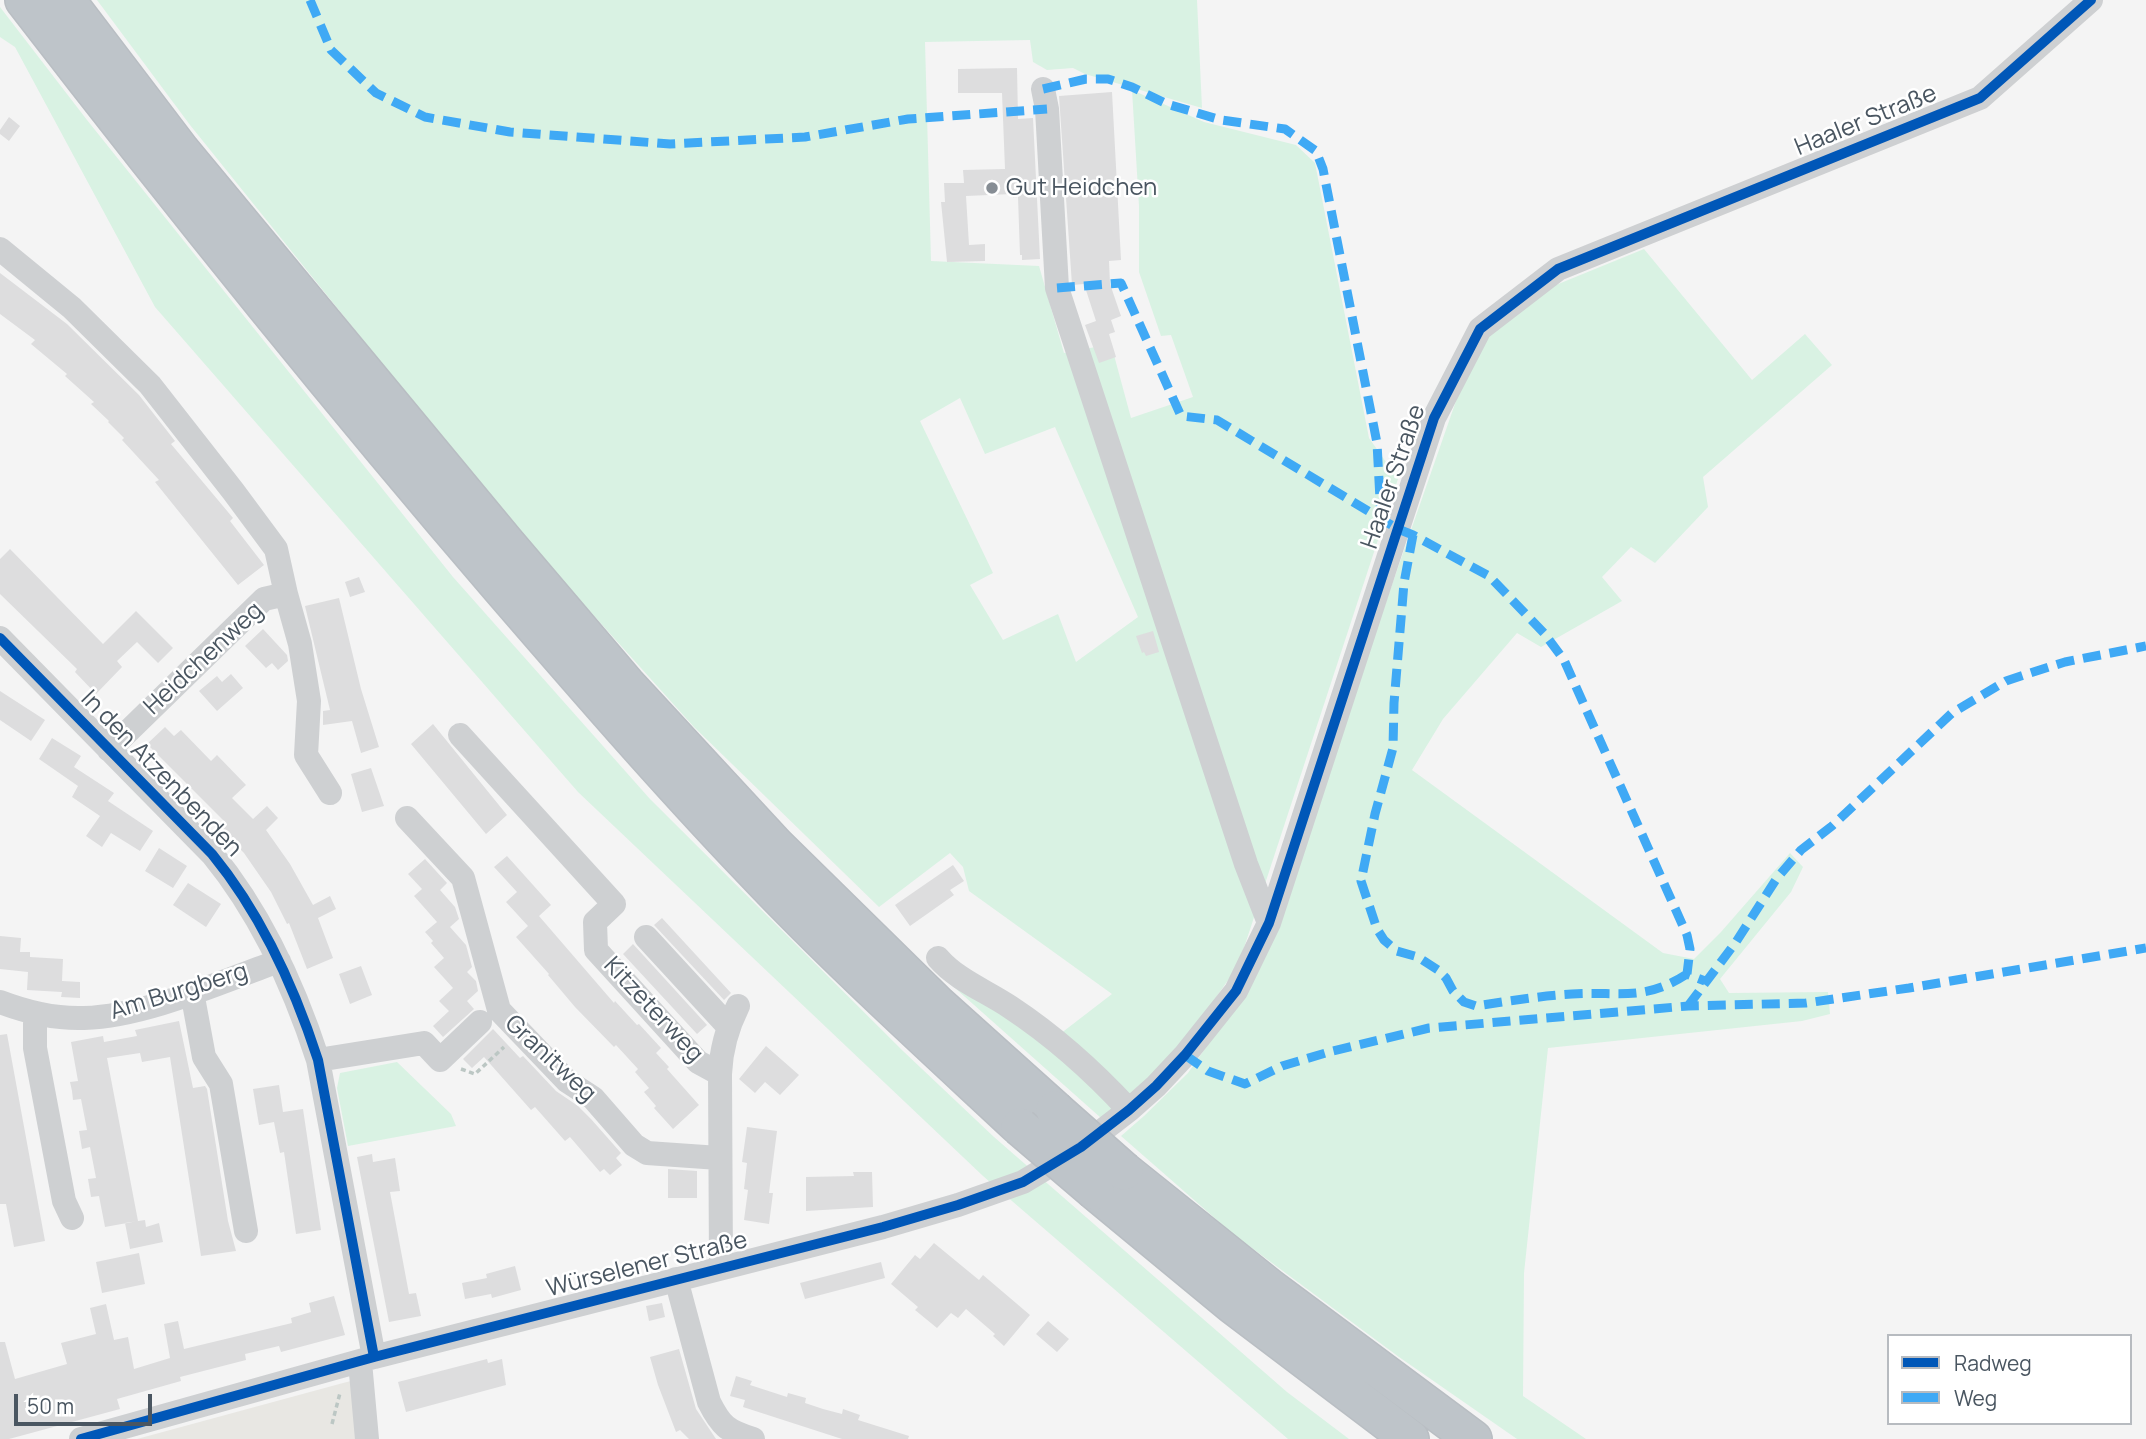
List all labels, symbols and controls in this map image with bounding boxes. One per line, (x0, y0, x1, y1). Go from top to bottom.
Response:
street label: Haaler Straße (1791, 79, 1941, 163)
place label: Gut Heidchen (1006, 174, 1157, 202)
marker: Gut Heidchen (984, 180, 1000, 196)
street label: Haaler Straße (1356, 401, 1432, 553)
street label: Heidchenweg (139, 597, 269, 721)
street label: In den Atzenbenden (74, 685, 248, 863)
street label: Kitzeterweg (597, 951, 709, 1069)
street label: Am Burgberg (107, 957, 251, 1027)
street label: Granitweg (498, 1010, 602, 1108)
street label: Würselener Straße (544, 1226, 750, 1304)
legend (1887, 1334, 2132, 1425)
text: Radweg (1954, 1349, 2032, 1377)
scale bar (18, 1380, 156, 1424)
text: Weg (1954, 1384, 1997, 1412)
text: 50 m (27, 1392, 74, 1420)

